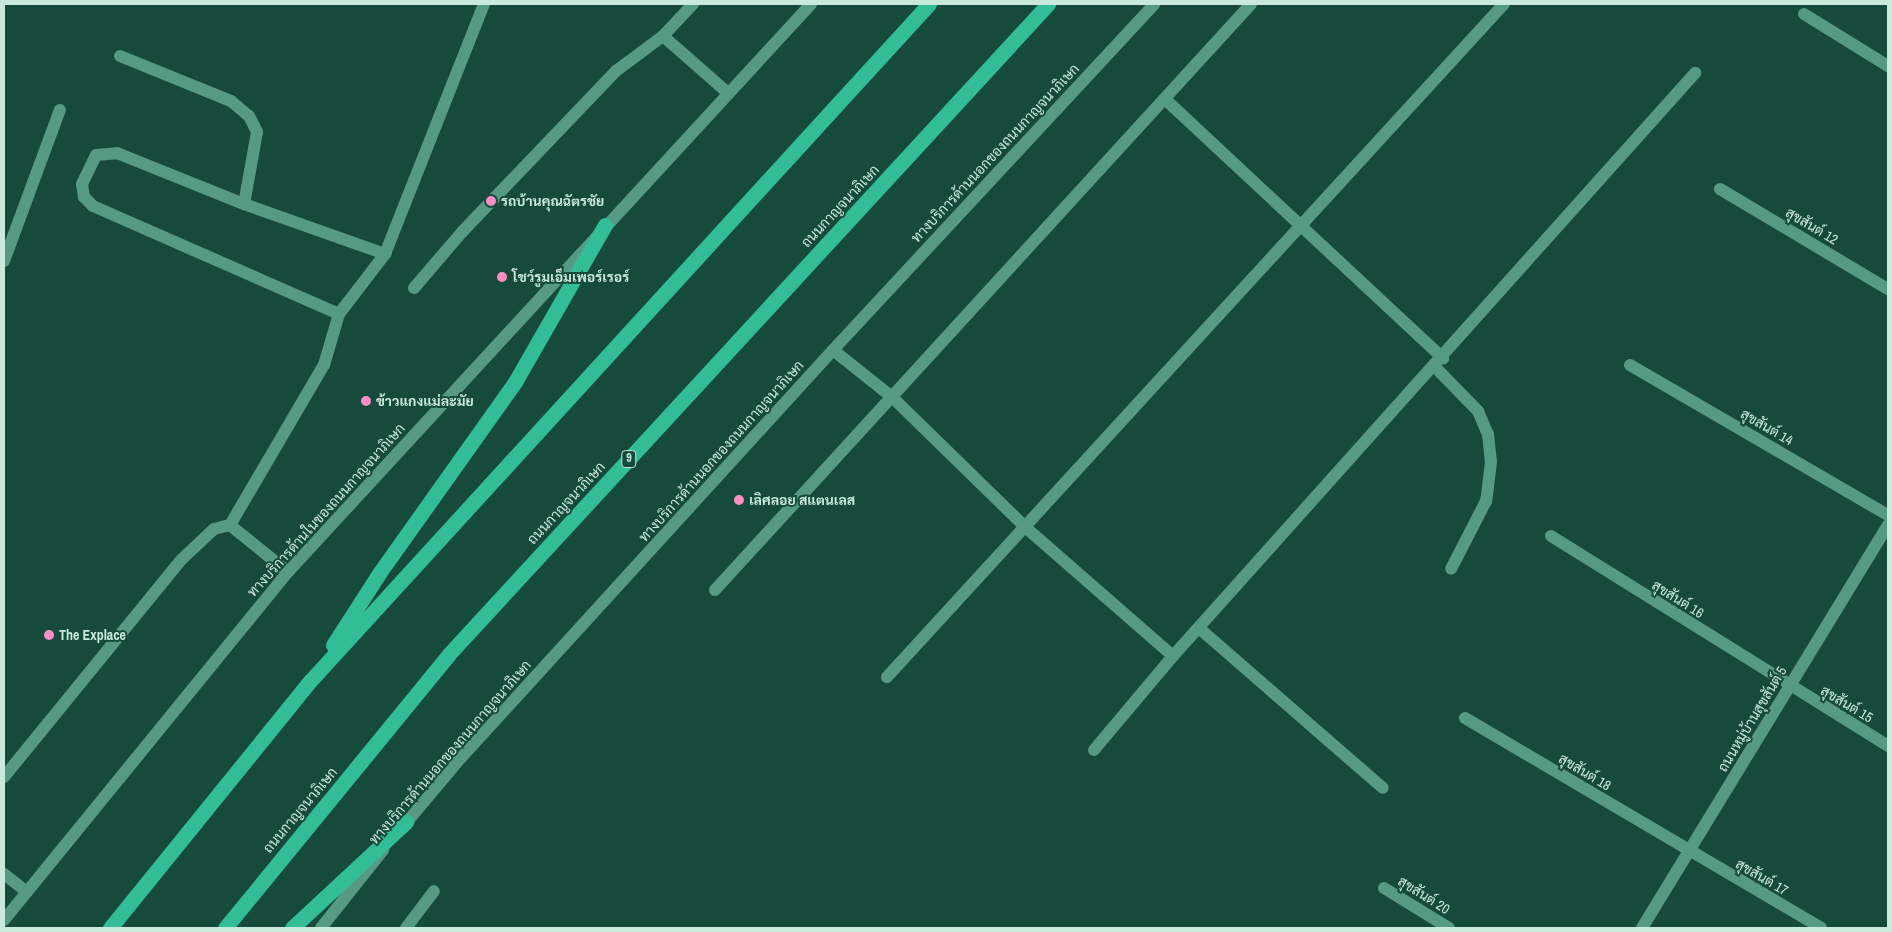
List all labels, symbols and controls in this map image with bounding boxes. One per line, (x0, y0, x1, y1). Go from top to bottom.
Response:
street label: ทางบริการด้านนอกของถนนกาญจนาภิเษก (908, 60, 1082, 246)
street label: ถนนกาญจนาภิเษก (798, 161, 882, 251)
place label: รถบ้านคุณฉัตรชัย (501, 193, 604, 209)
marker: รถบ้านคุณฉัตรชัย (485, 195, 497, 207)
street label: สุขสันต์ 12 (1783, 204, 1841, 248)
place label: โชว์รูมเอ็มเพอร์เรอร์ (512, 269, 629, 285)
marker: โชว์รูมเอ็มเพอร์เรอร์ (496, 271, 508, 283)
street label: ทางบริการด้านนอกของถนนกาญจนาภิเษก (635, 357, 807, 545)
place label: ข้าวแกงแม่ละมัย (376, 393, 474, 409)
marker: ข้าวแกงแม่ละมัย (360, 395, 372, 407)
street label: สุขสันต์ 14 (1738, 405, 1796, 449)
street label: ทางบริการด้านในของถนนกาญจนาภิเษก (244, 420, 408, 600)
road number: 9 (620, 449, 638, 468)
street label: ถนนกาญจนาภิเษก (524, 458, 608, 548)
place label: เลิศลอย สแตนเลส (749, 492, 855, 508)
marker: เลิศลอย สแตนเลส (733, 494, 745, 506)
street label: สุขสันต์ 16 (1649, 577, 1707, 621)
place label: The Explace (59, 627, 126, 643)
marker: The Explace (43, 629, 55, 641)
street label: ทางบริการด้านนอกของถนนกาญจนาภิเษก (365, 657, 535, 847)
street label: ถนนหมู่บ้านสุขสันต์ 5 (1714, 663, 1790, 775)
street label: สุขสันต์ 15 (1818, 682, 1876, 726)
street label: สุขสันต์ 18 (1556, 750, 1614, 794)
street label: ถนนกาญจนาภิเษก (259, 764, 341, 856)
street label: สุขสันต์ 17 (1733, 855, 1791, 899)
street label: สุขสันต์ 20 (1395, 873, 1453, 917)

